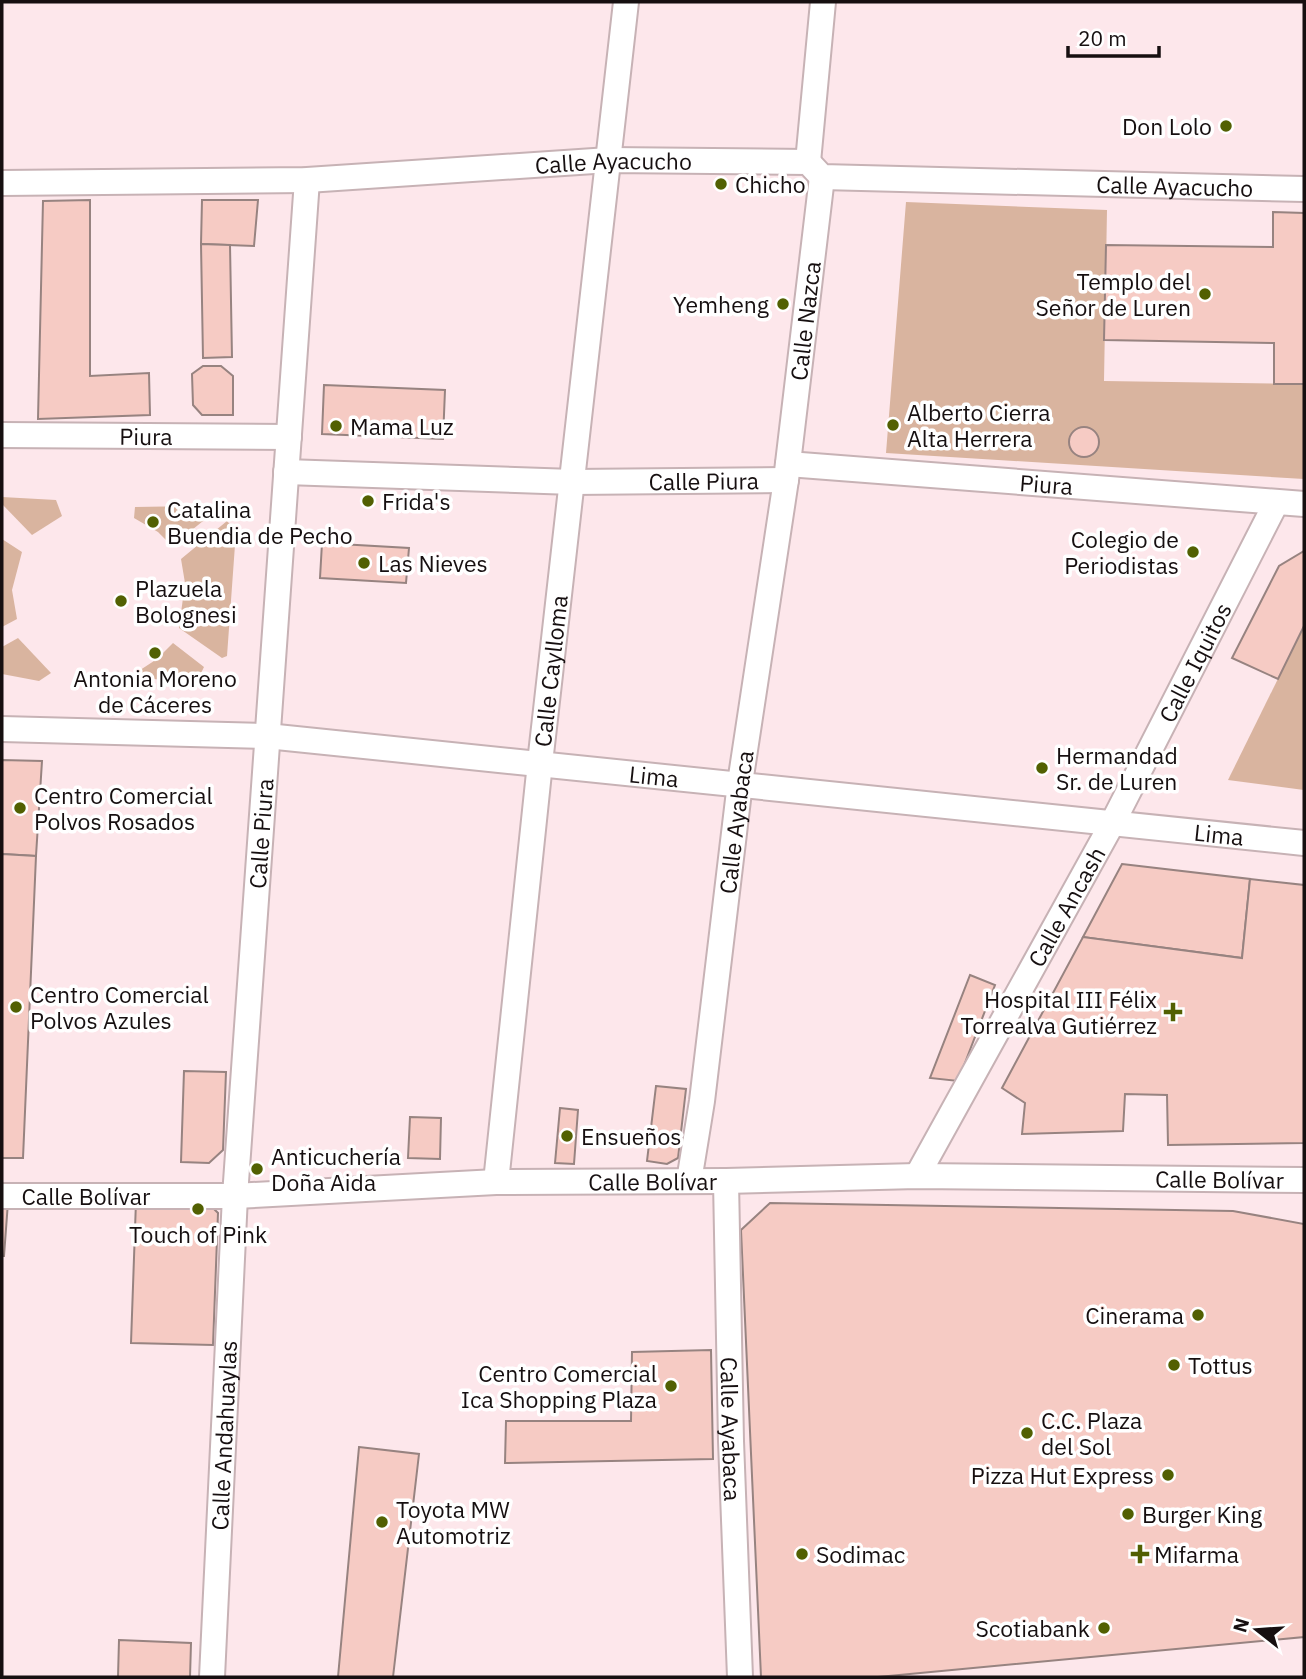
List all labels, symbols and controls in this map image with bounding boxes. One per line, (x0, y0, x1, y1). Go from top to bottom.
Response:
scale bar (1068, 14, 1159, 58)
text: 20 m (1078, 24, 1127, 52)
place label: Don Lolo (1122, 111, 1212, 141)
marker: Don Lolo (1218, 118, 1234, 134)
street label: Calle Ayacucho (534, 145, 692, 180)
place label: Chicho (735, 169, 806, 199)
street label: Calle Ayacucho (1096, 169, 1254, 203)
marker: Chicho (713, 176, 729, 192)
street label: Calle Nazca (783, 260, 827, 382)
place label: Templo del Señor de Luren (1035, 266, 1191, 322)
marker: Templo del Señor de Luren (1197, 286, 1213, 302)
place label: Yemheng (673, 289, 769, 319)
marker: Yemheng (775, 296, 791, 312)
place label: Alberto Cierra Alta Herrera (907, 397, 1051, 453)
place label: Mama Luz (350, 411, 454, 441)
marker: Alberto Cierra Alta Herrera (885, 417, 901, 433)
marker: Mama Luz (328, 418, 344, 434)
street label: Piura (119, 421, 173, 451)
street label: Calle Piura (648, 465, 759, 496)
street label: Piura (1018, 467, 1074, 501)
place label: Frida's (382, 486, 451, 516)
marker: Frida's (360, 493, 376, 509)
place label: Catalina Buendia de Pecho (167, 494, 353, 550)
marker: Catalina Buendia de Pecho (145, 514, 161, 530)
place label: Colegio de Periodistas (1064, 524, 1179, 580)
marker: Colegio de Periodistas (1185, 544, 1201, 560)
place label: Las Nieves (378, 548, 488, 578)
marker: Las Nieves (356, 555, 372, 571)
place label: Plazuela Bolognesi (135, 573, 237, 629)
marker: Plazuela Bolognesi (113, 593, 129, 609)
street label: Calle Caylloma (527, 593, 574, 748)
street label: Calle Iquitos (1152, 597, 1238, 727)
marker: Antonia Moreno de Cáceres (147, 645, 163, 661)
place label: Antonia Moreno de Cáceres (73, 663, 237, 719)
place label: Hermandad Sr. de Luren (1056, 740, 1178, 796)
street label: Calle Ayabaca (712, 748, 760, 896)
street label: Lima (628, 758, 680, 793)
marker: Hermandad Sr. de Luren (1034, 760, 1050, 776)
street label: Calle Piura (242, 777, 280, 890)
place label: Centro Comercial Polvos Rosados (34, 780, 213, 836)
marker: Centro Comercial Polvos Rosados (12, 800, 28, 816)
street label: Lima (1193, 817, 1245, 852)
street label: Calle Ancash (1021, 841, 1112, 972)
place label: Centro Comercial Polvos Azules (30, 979, 209, 1035)
place label: Hospital III Félix Torrealva Gutiérrez (960, 984, 1157, 1040)
marker: Centro Comercial Polvos Azules (8, 999, 24, 1015)
marker: Hospital III Félix Torrealva Gutiérrez (1163, 1002, 1183, 1022)
place label: Ensueños (581, 1121, 682, 1151)
marker: Ensueños (559, 1128, 575, 1144)
place label: Anticuchería Doña Aida (271, 1141, 401, 1197)
marker: Anticuchería Doña Aida (249, 1161, 265, 1177)
street label: Calle Bolívar (1155, 1163, 1285, 1195)
street label: Calle Bolívar (588, 1166, 718, 1197)
street label: Calle Bolívar (22, 1181, 151, 1211)
marker: Touch of Pink (190, 1201, 206, 1217)
place label: Touch of Pink (129, 1219, 267, 1249)
place label: Cinerama (1085, 1300, 1184, 1330)
marker: Cinerama (1190, 1307, 1206, 1323)
street label: Calle Andahuaylas (204, 1340, 243, 1531)
place label: Tottus (1188, 1350, 1253, 1380)
street label: Calle Ayabaca (714, 1356, 748, 1502)
marker: Tottus (1166, 1357, 1182, 1373)
place label: Centro Comercial Ica Shopping Plaza (461, 1358, 657, 1414)
marker: Centro Comercial Ica Shopping Plaza (663, 1378, 679, 1394)
place label: C.C. Plaza del Sol (1041, 1405, 1142, 1461)
marker: C.C. Plaza del Sol (1019, 1425, 1035, 1441)
place label: Pizza Hut Express (971, 1460, 1154, 1490)
marker: Pizza Hut Express (1160, 1467, 1176, 1483)
place label: Toyota MW Automotriz (396, 1494, 511, 1550)
place label: Burger King (1142, 1499, 1262, 1529)
marker: Burger King (1120, 1506, 1136, 1522)
marker: Toyota MW Automotriz (374, 1514, 390, 1530)
place label: Sodimac (816, 1539, 905, 1569)
place label: Mifarma (1154, 1539, 1239, 1569)
marker: Sodimac (794, 1546, 810, 1562)
marker: Mifarma (1132, 1546, 1148, 1562)
north arrow (1222, 1595, 1292, 1665)
place label: Scotiabank (975, 1613, 1090, 1643)
text: N (1227, 1615, 1254, 1635)
marker: Scotiabank (1096, 1620, 1112, 1636)

